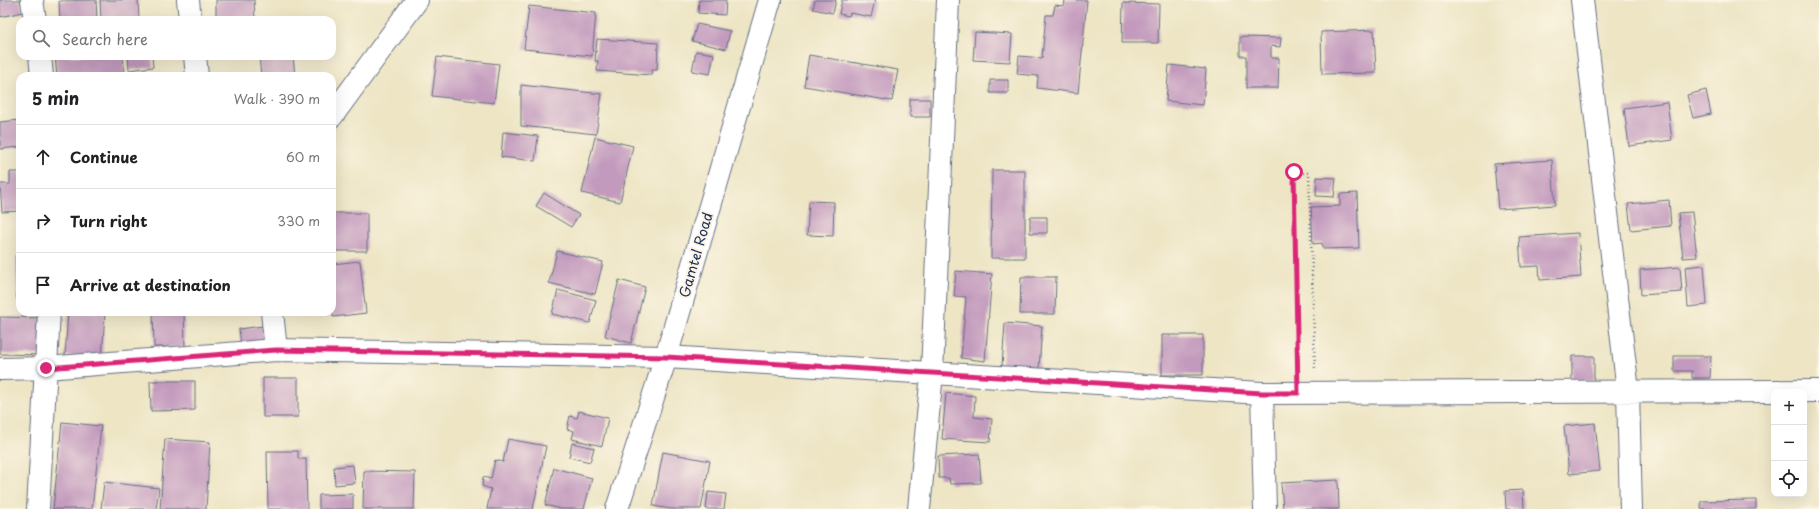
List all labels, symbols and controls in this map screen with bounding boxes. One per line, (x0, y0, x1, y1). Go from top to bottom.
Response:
search box (16, 16, 336, 60)
icon: search (30, 27, 52, 49)
text: Search here (62, 27, 148, 50)
text: 5 min (32, 85, 79, 111)
text: Walk · 390 m (234, 89, 320, 108)
text: Continue (70, 145, 138, 168)
icon: ahead (32, 146, 54, 168)
text: 60 m (286, 147, 320, 166)
route start (1285, 163, 1303, 181)
text: Turn right (70, 209, 147, 232)
icon: right (32, 210, 54, 232)
street label: Gamtel Road (673, 210, 718, 300)
text: 330 m (277, 211, 320, 230)
text: Arrive at destination (70, 273, 231, 296)
icon: arrive (32, 274, 54, 296)
route end (37, 359, 55, 377)
map controls (1771, 389, 1807, 497)
button: + (1771, 389, 1807, 425)
button: − (1771, 425, 1807, 461)
button: locate (1771, 461, 1807, 497)

